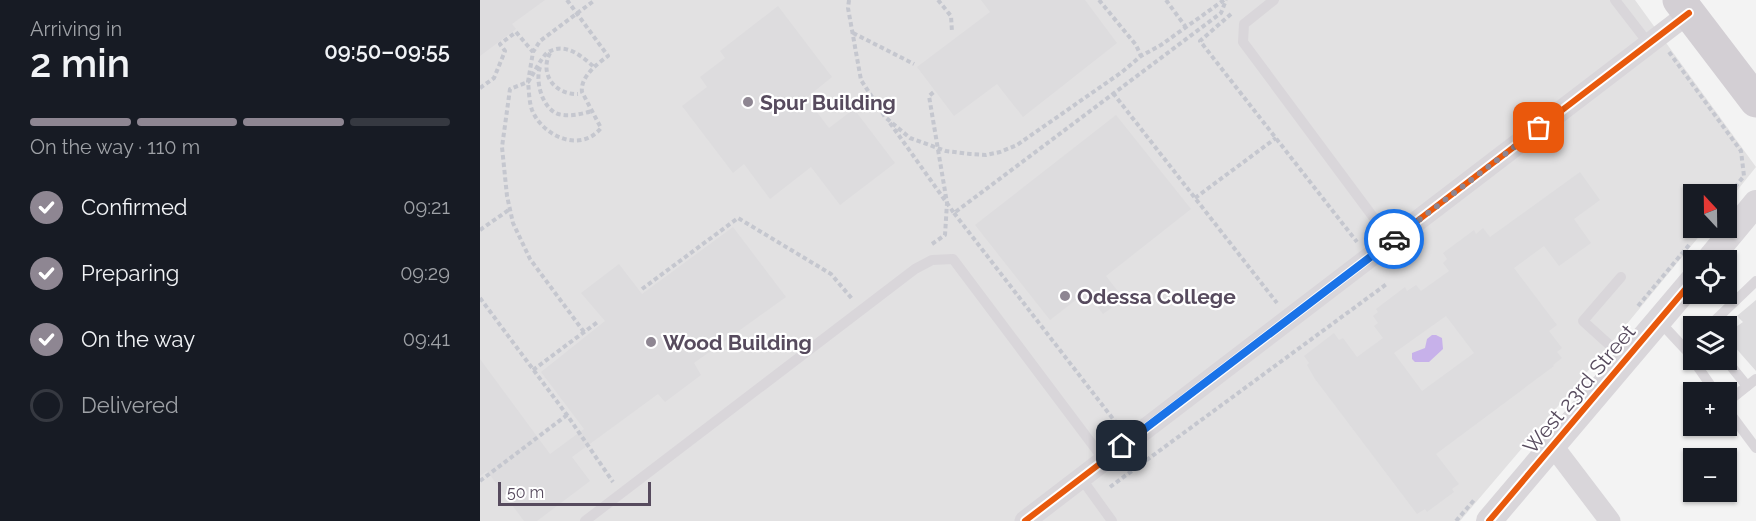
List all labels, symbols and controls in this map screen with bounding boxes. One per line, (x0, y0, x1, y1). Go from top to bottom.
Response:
text: Arriving in (30, 17, 122, 41)
text: 09:50–09:55 (324, 38, 450, 64)
text: 2 min (30, 40, 130, 86)
place label: Spur Building (760, 90, 896, 115)
marker: Spur Building (741, 95, 755, 109)
pin (1513, 102, 1564, 153)
icon: bag (1522, 111, 1555, 144)
text: On the way · 110 m (30, 135, 200, 159)
north arrow (1683, 184, 1737, 238)
map controls (1683, 184, 1737, 502)
icon: check (30, 191, 63, 224)
text: Confirmed (81, 194, 188, 220)
text: 09:21 (403, 195, 450, 219)
courier (1364, 209, 1424, 269)
icon: car (1378, 223, 1411, 256)
button: locate (1683, 250, 1737, 304)
icon: check (30, 257, 63, 290)
text: Preparing (81, 260, 179, 286)
text: 09:29 (400, 261, 450, 285)
place label: Odessa College (1077, 284, 1236, 309)
marker: Odessa College (1058, 289, 1072, 303)
button: layers (1683, 316, 1737, 370)
street label: West 23rd Street (1518, 319, 1640, 459)
icon: check (30, 323, 63, 356)
text: On the way (81, 326, 195, 352)
text: 09:41 (403, 327, 450, 351)
place label: Wood Building (663, 330, 812, 355)
marker: Wood Building (644, 335, 658, 349)
button: + (1683, 382, 1737, 436)
text: Delivered (81, 392, 179, 418)
pin (1096, 420, 1147, 471)
icon: home (1105, 429, 1138, 462)
button: − (1683, 448, 1737, 502)
scale bar (498, 479, 651, 506)
text: 50 m (507, 483, 544, 502)

